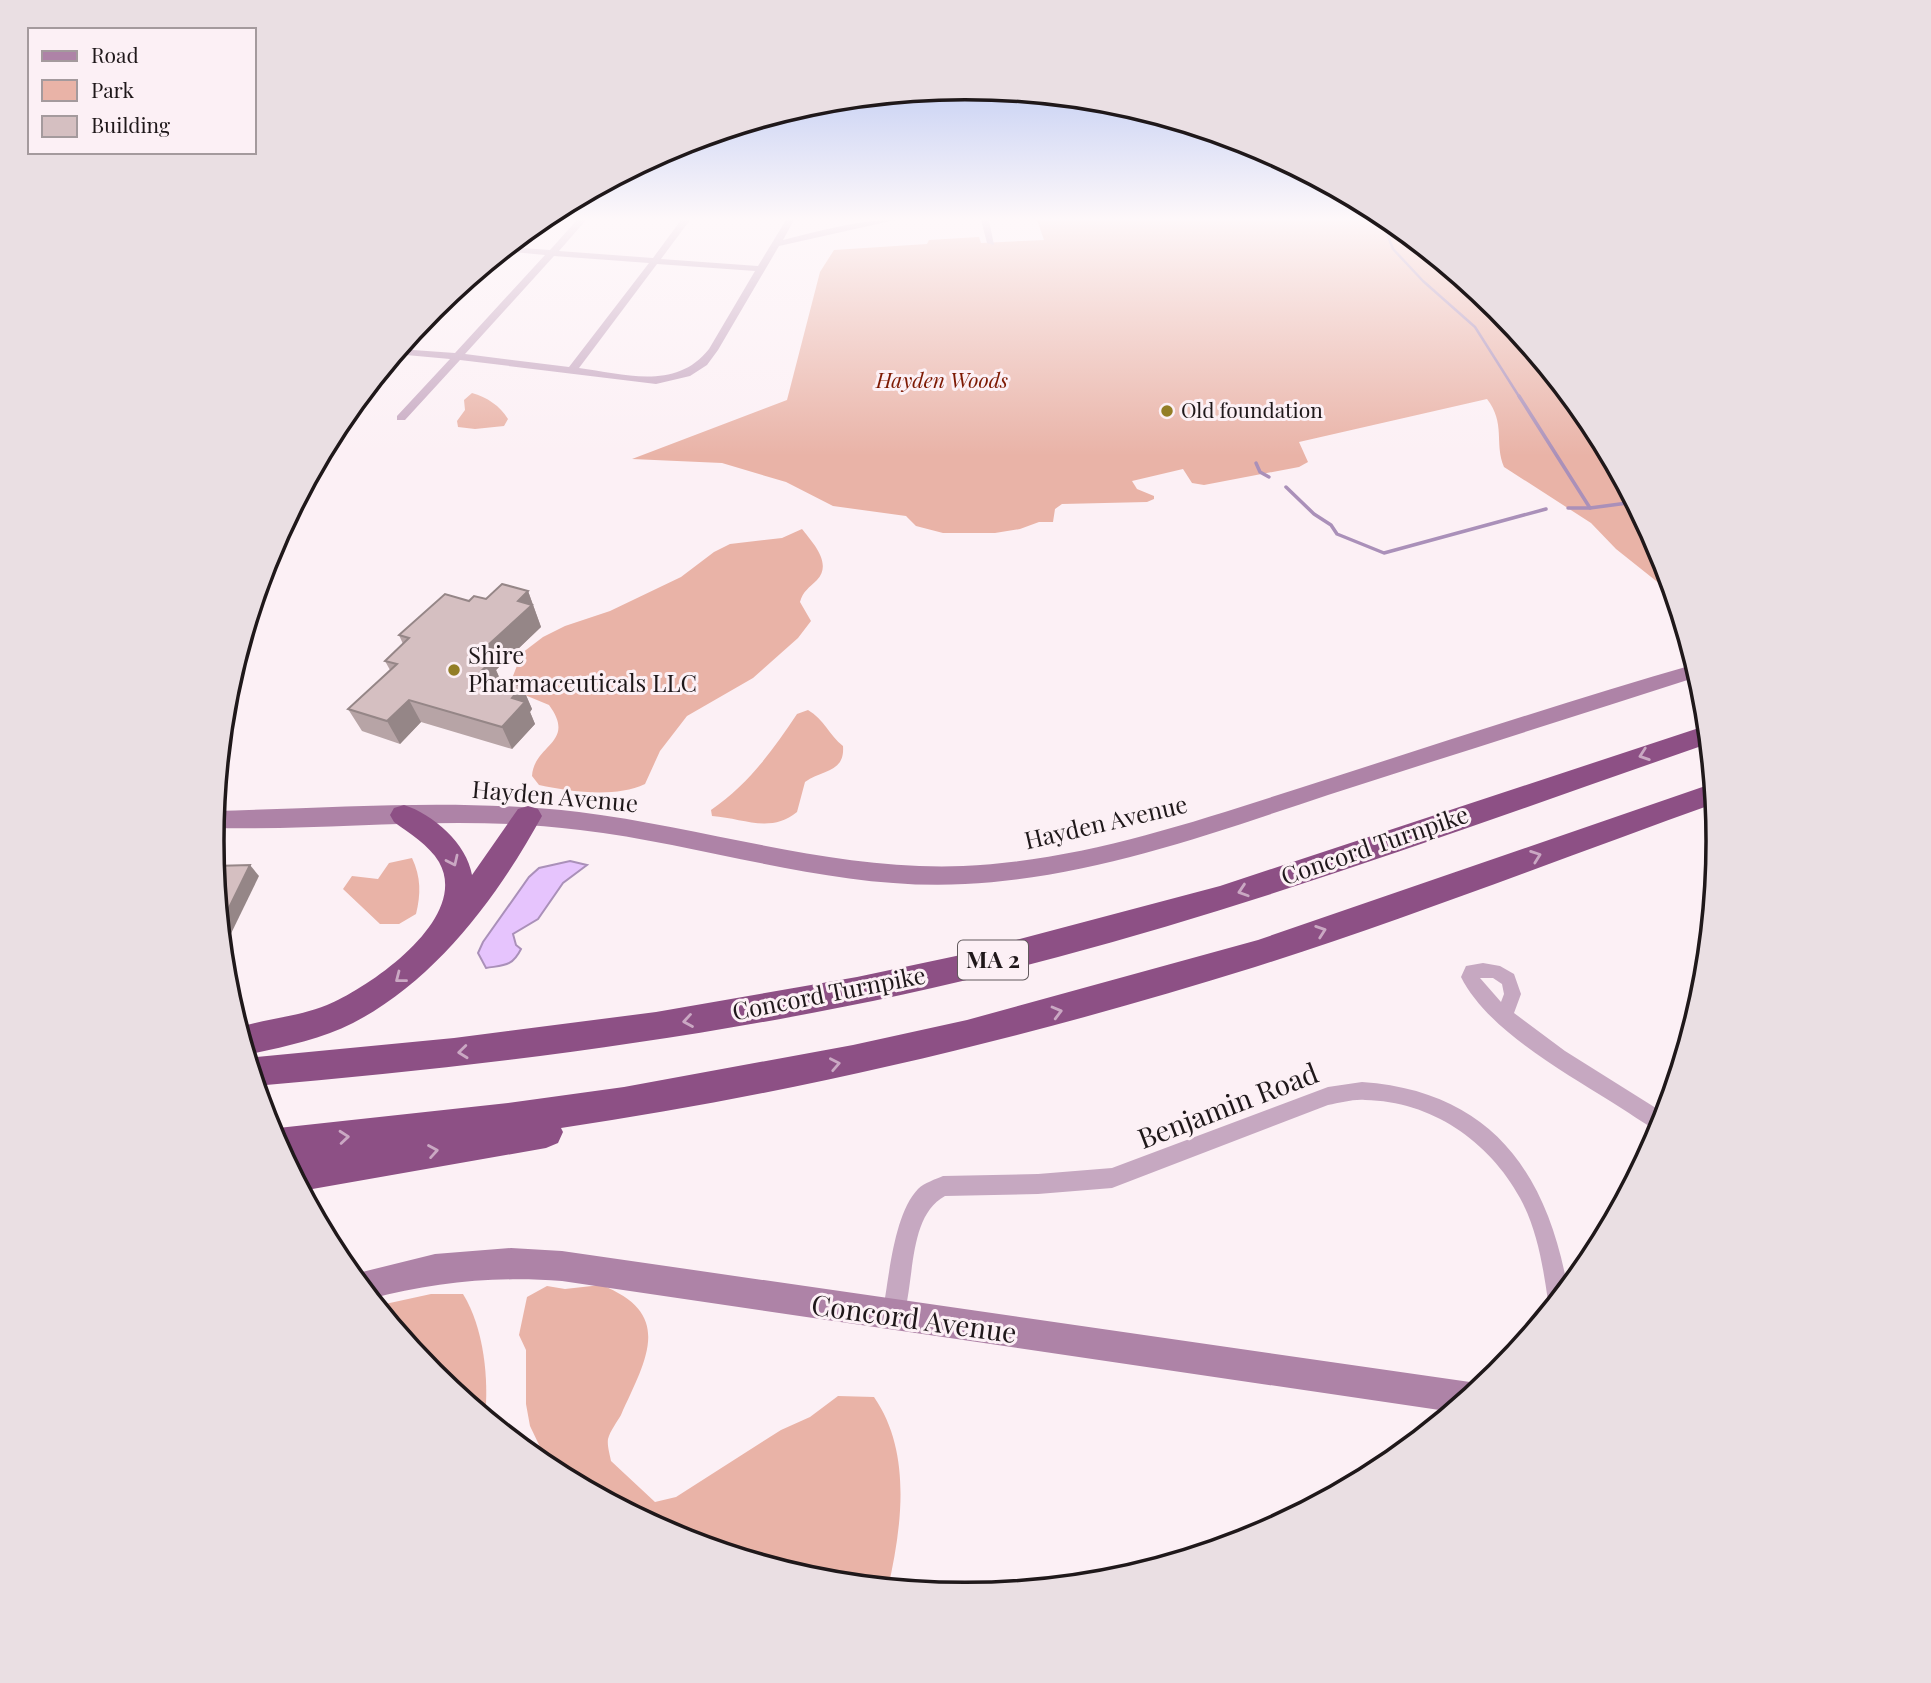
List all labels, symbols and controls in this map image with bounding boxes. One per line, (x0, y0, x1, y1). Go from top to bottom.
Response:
legend (28, 28, 256, 154)
text: Road (91, 40, 139, 68)
text: Park (91, 75, 135, 103)
text: Building (91, 110, 170, 138)
park label: Hayden Woods (875, 365, 1008, 393)
place label: Old foundation (1181, 395, 1323, 423)
marker: Old foundation (1159, 403, 1175, 419)
place label: Shire Pharmaceuticals LLC (468, 638, 697, 698)
marker: Shire Pharmaceuticals LLC (446, 662, 462, 678)
one-way arrow (1639, 747, 1651, 762)
street label: Hayden Avenue (471, 772, 640, 818)
street label: Hayden Avenue (1021, 787, 1190, 855)
street label: Concord Turnpike (1276, 797, 1472, 891)
one-way arrow (1529, 850, 1541, 864)
one-way arrow (445, 854, 459, 866)
one-way arrow (1237, 882, 1249, 897)
one-way arrow (1315, 925, 1327, 940)
road number: MA 2 (958, 940, 1028, 979)
street label: Concord Turnpike (729, 958, 928, 1026)
one-way arrow (395, 969, 408, 982)
one-way arrow (1050, 1006, 1062, 1020)
one-way arrow (682, 1013, 694, 1028)
one-way arrow (457, 1044, 468, 1059)
street label: Benjamin Road (1132, 1053, 1323, 1156)
one-way arrow (829, 1057, 841, 1072)
one-way arrow (339, 1130, 350, 1145)
one-way arrow (427, 1145, 439, 1160)
street label: Concord Avenue (809, 1285, 1019, 1350)

